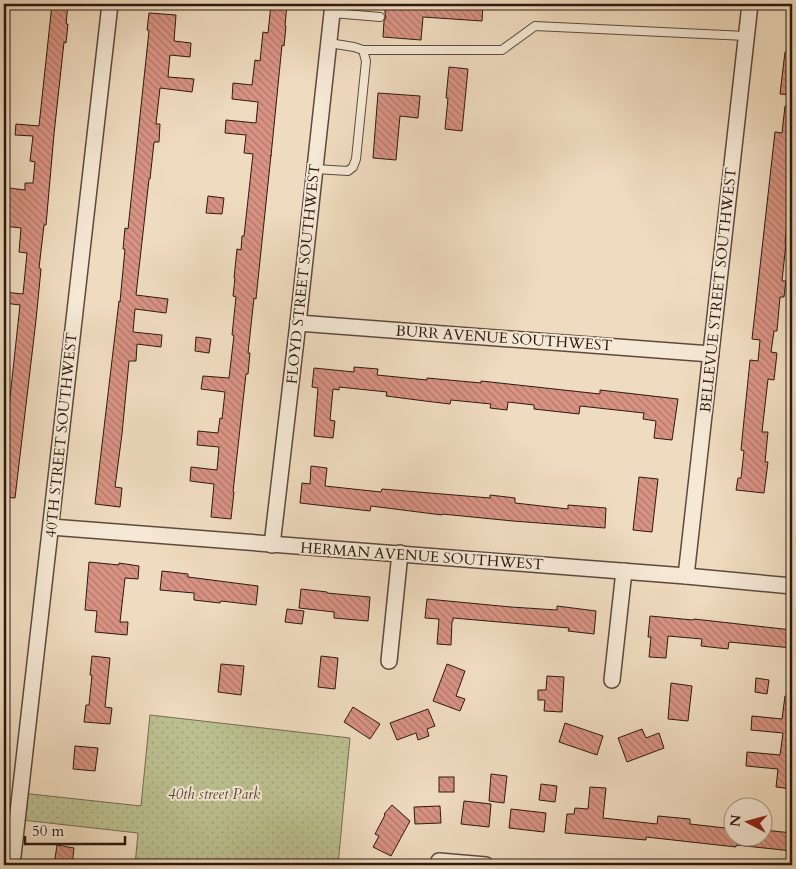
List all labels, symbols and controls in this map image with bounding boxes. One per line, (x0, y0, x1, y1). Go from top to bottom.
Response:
street label: FLOYD STREET SOUTHWEST (282, 163, 324, 385)
street label: BELLEVUE STREET SOUTHWEST (695, 166, 741, 414)
street label: BURR AVENUE SOUTHWEST (395, 320, 613, 356)
street label: 40TH STREET SOUTHWEST (40, 332, 82, 538)
street label: HERMAN AVENUE SOUTHWEST (300, 538, 544, 574)
park label: 40th street Park (168, 784, 261, 804)
north arrow (724, 796, 774, 846)
scale bar (25, 814, 125, 846)
text: N (725, 814, 746, 828)
text: 50 m (32, 821, 64, 841)

